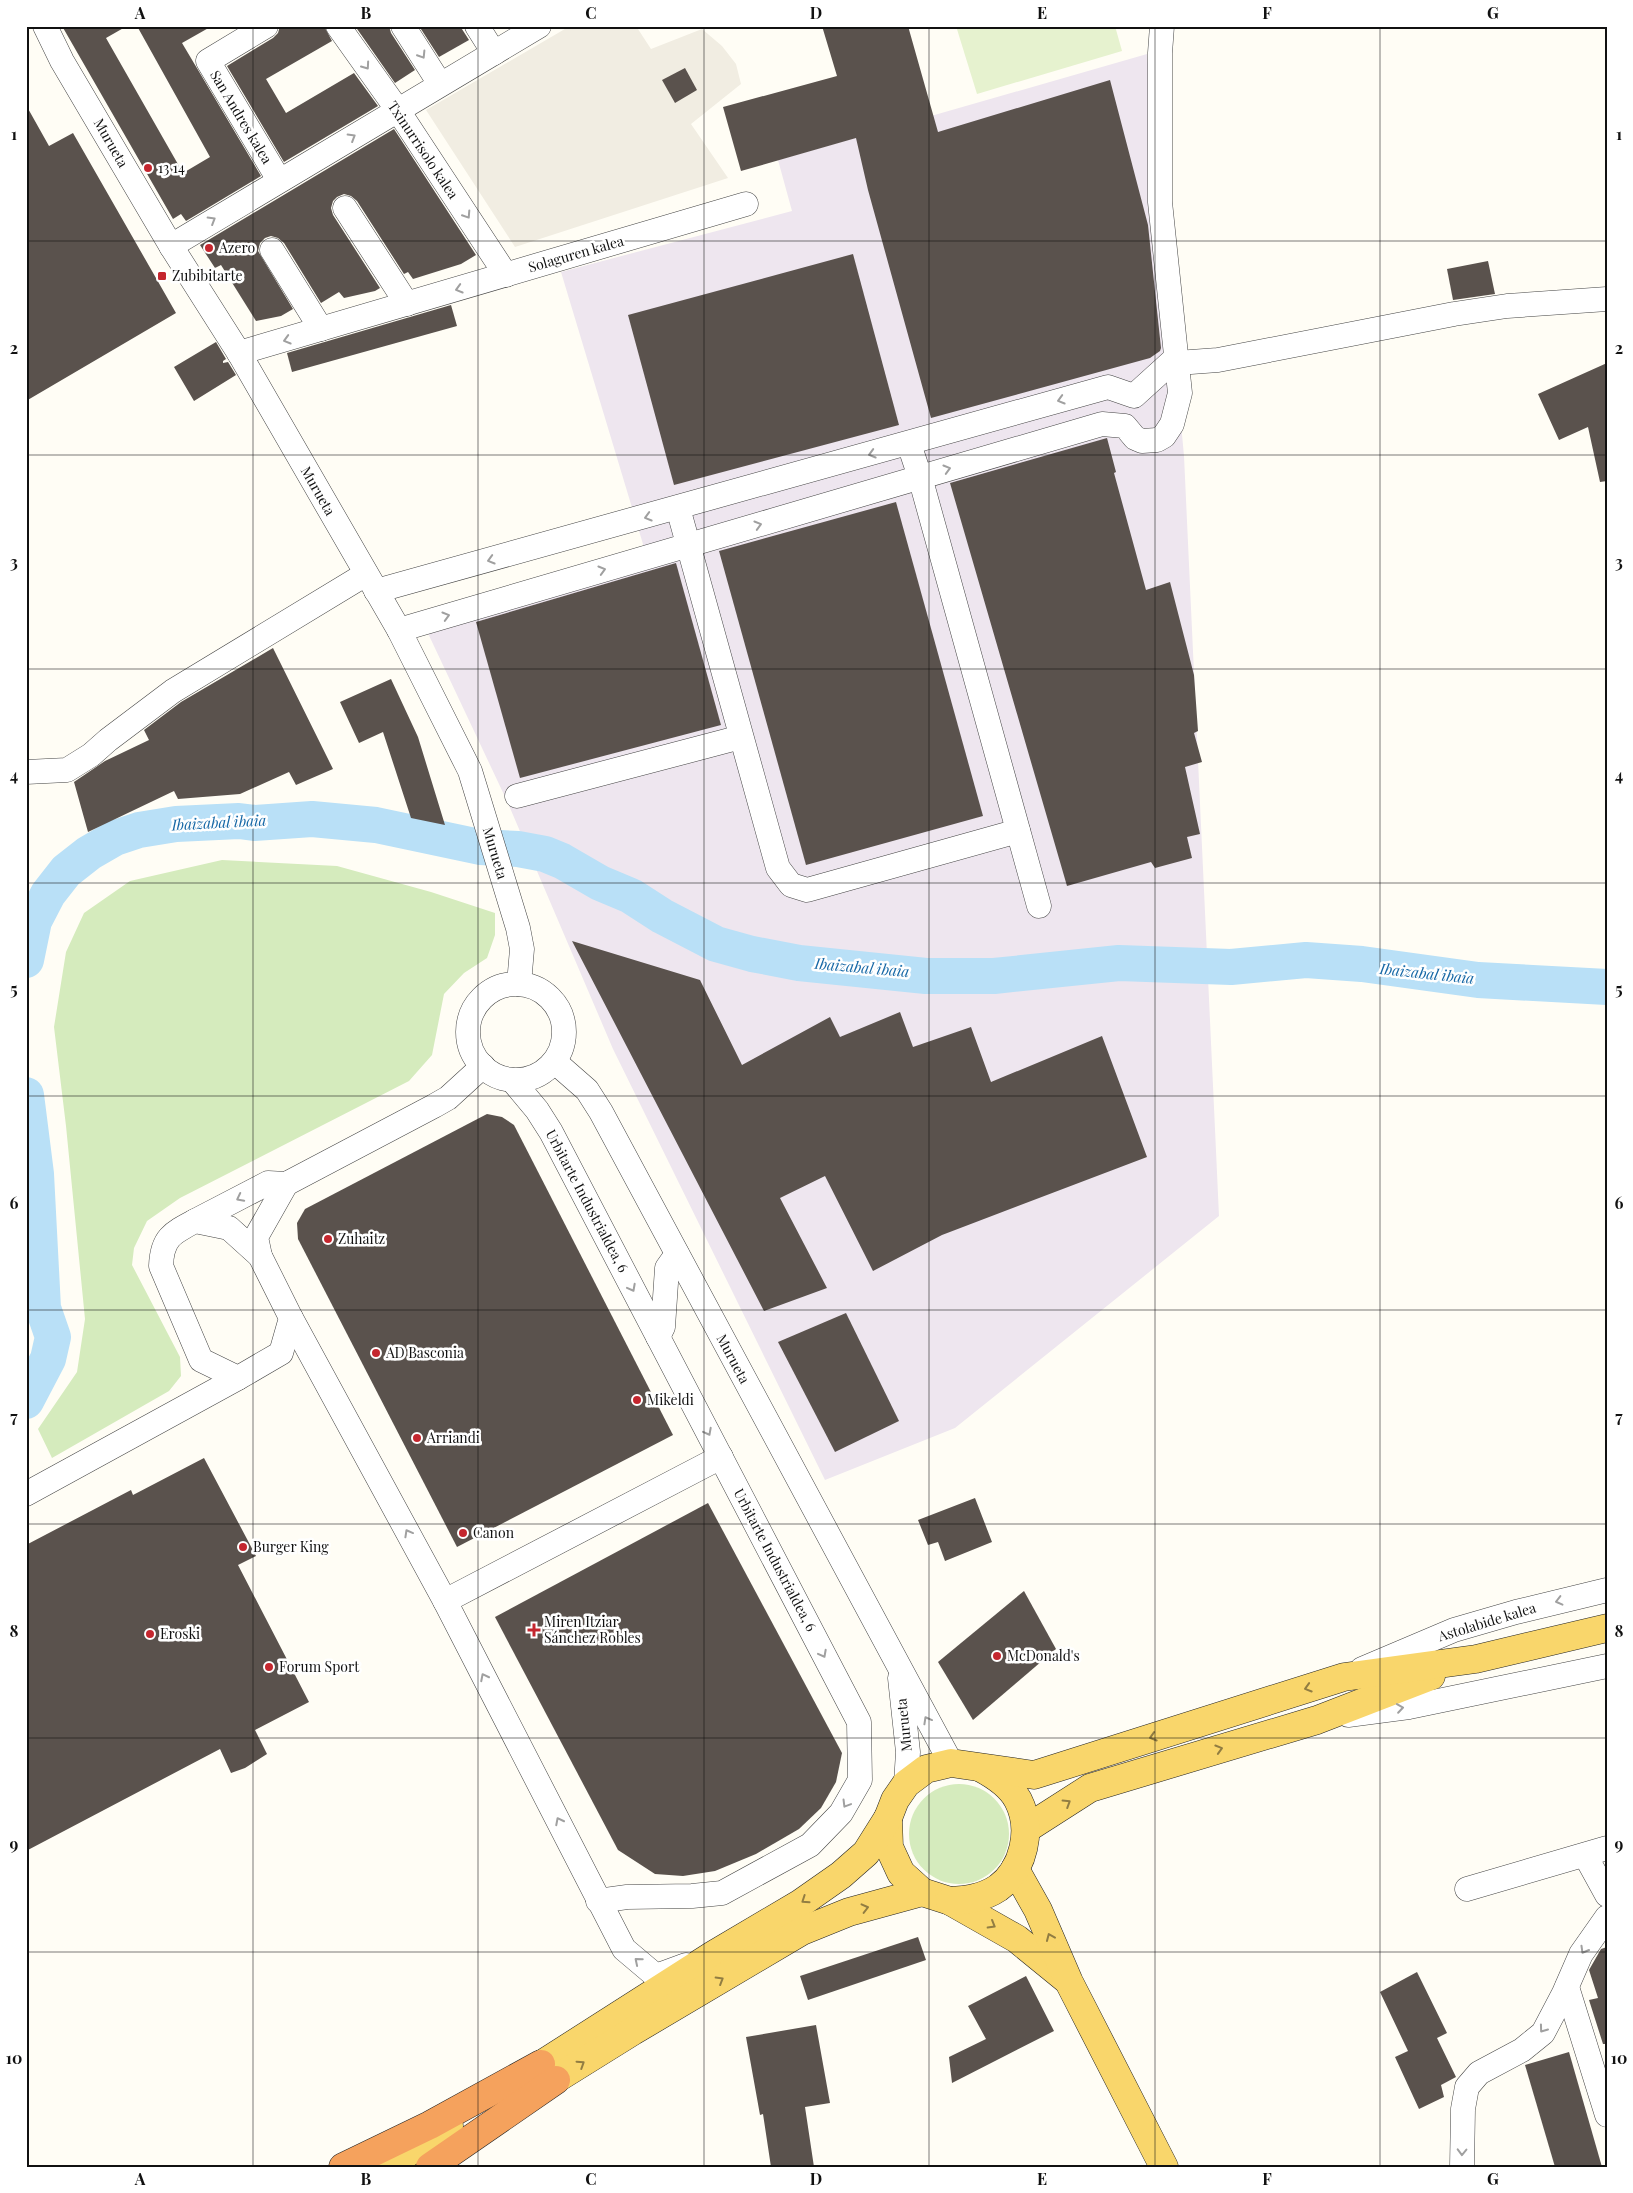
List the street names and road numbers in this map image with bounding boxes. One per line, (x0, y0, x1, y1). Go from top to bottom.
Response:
street label: San Andres kalea (206, 66, 277, 167)
street label: Txinurrisolo kalea (384, 97, 463, 202)
street label: Murueta (90, 115, 133, 171)
street label: Solaguren kalea (526, 231, 626, 276)
street label: Murueta (297, 463, 340, 519)
street label: Murueta (479, 824, 512, 881)
street label: Urbitarte Industrialdea, 6 (542, 1126, 633, 1276)
street label: Murueta (712, 1331, 754, 1387)
street label: Urbitarte Industrialdea, 6 (730, 1485, 821, 1635)
street label: Astolabide kalea (1435, 1598, 1538, 1646)
street label: Murueta (891, 1697, 916, 1753)

